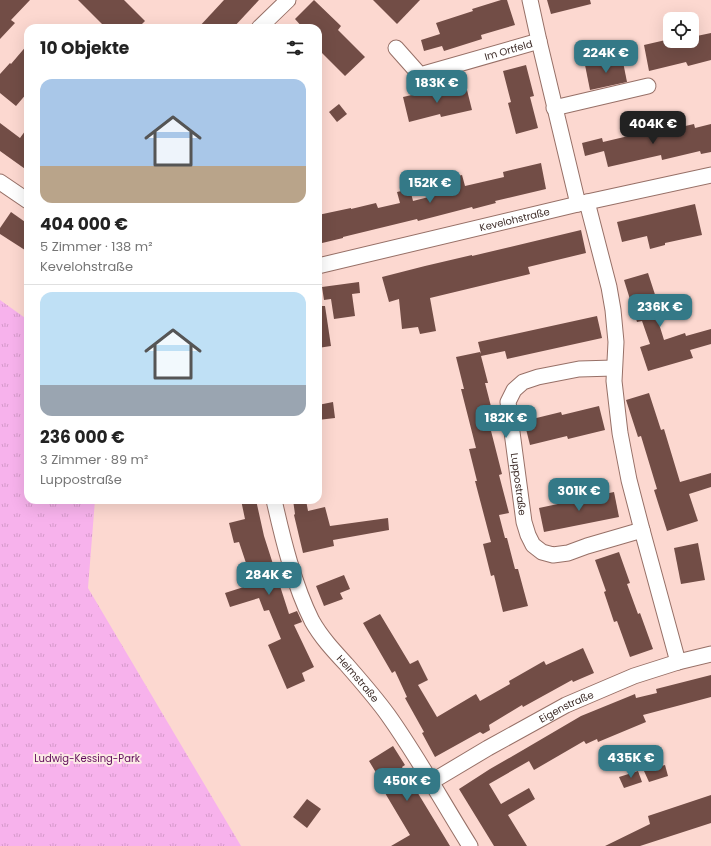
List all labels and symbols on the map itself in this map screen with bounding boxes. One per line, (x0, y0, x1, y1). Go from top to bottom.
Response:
street label: Im Ortfeld (483, 36, 534, 64)
pin: 224K € (573, 40, 639, 74)
pin: 183K € (404, 70, 470, 104)
pin: 404K € (620, 111, 686, 145)
pin: 152K € (397, 170, 463, 204)
street label: Kevelohstraße (478, 204, 551, 235)
pin: 236K € (627, 294, 693, 328)
pin: 182K € (473, 405, 539, 439)
street label: Luppostraße (507, 452, 531, 516)
pin: 301K € (546, 478, 612, 512)
pin: 284K € (236, 562, 302, 596)
street label: Heimstraße (333, 651, 383, 705)
street label: Eigenstraße (536, 687, 596, 726)
pin: 435K € (598, 745, 664, 779)
park label: Ludwig-Kessing-Park (34, 751, 141, 766)
pin: 450K € (374, 768, 440, 802)

